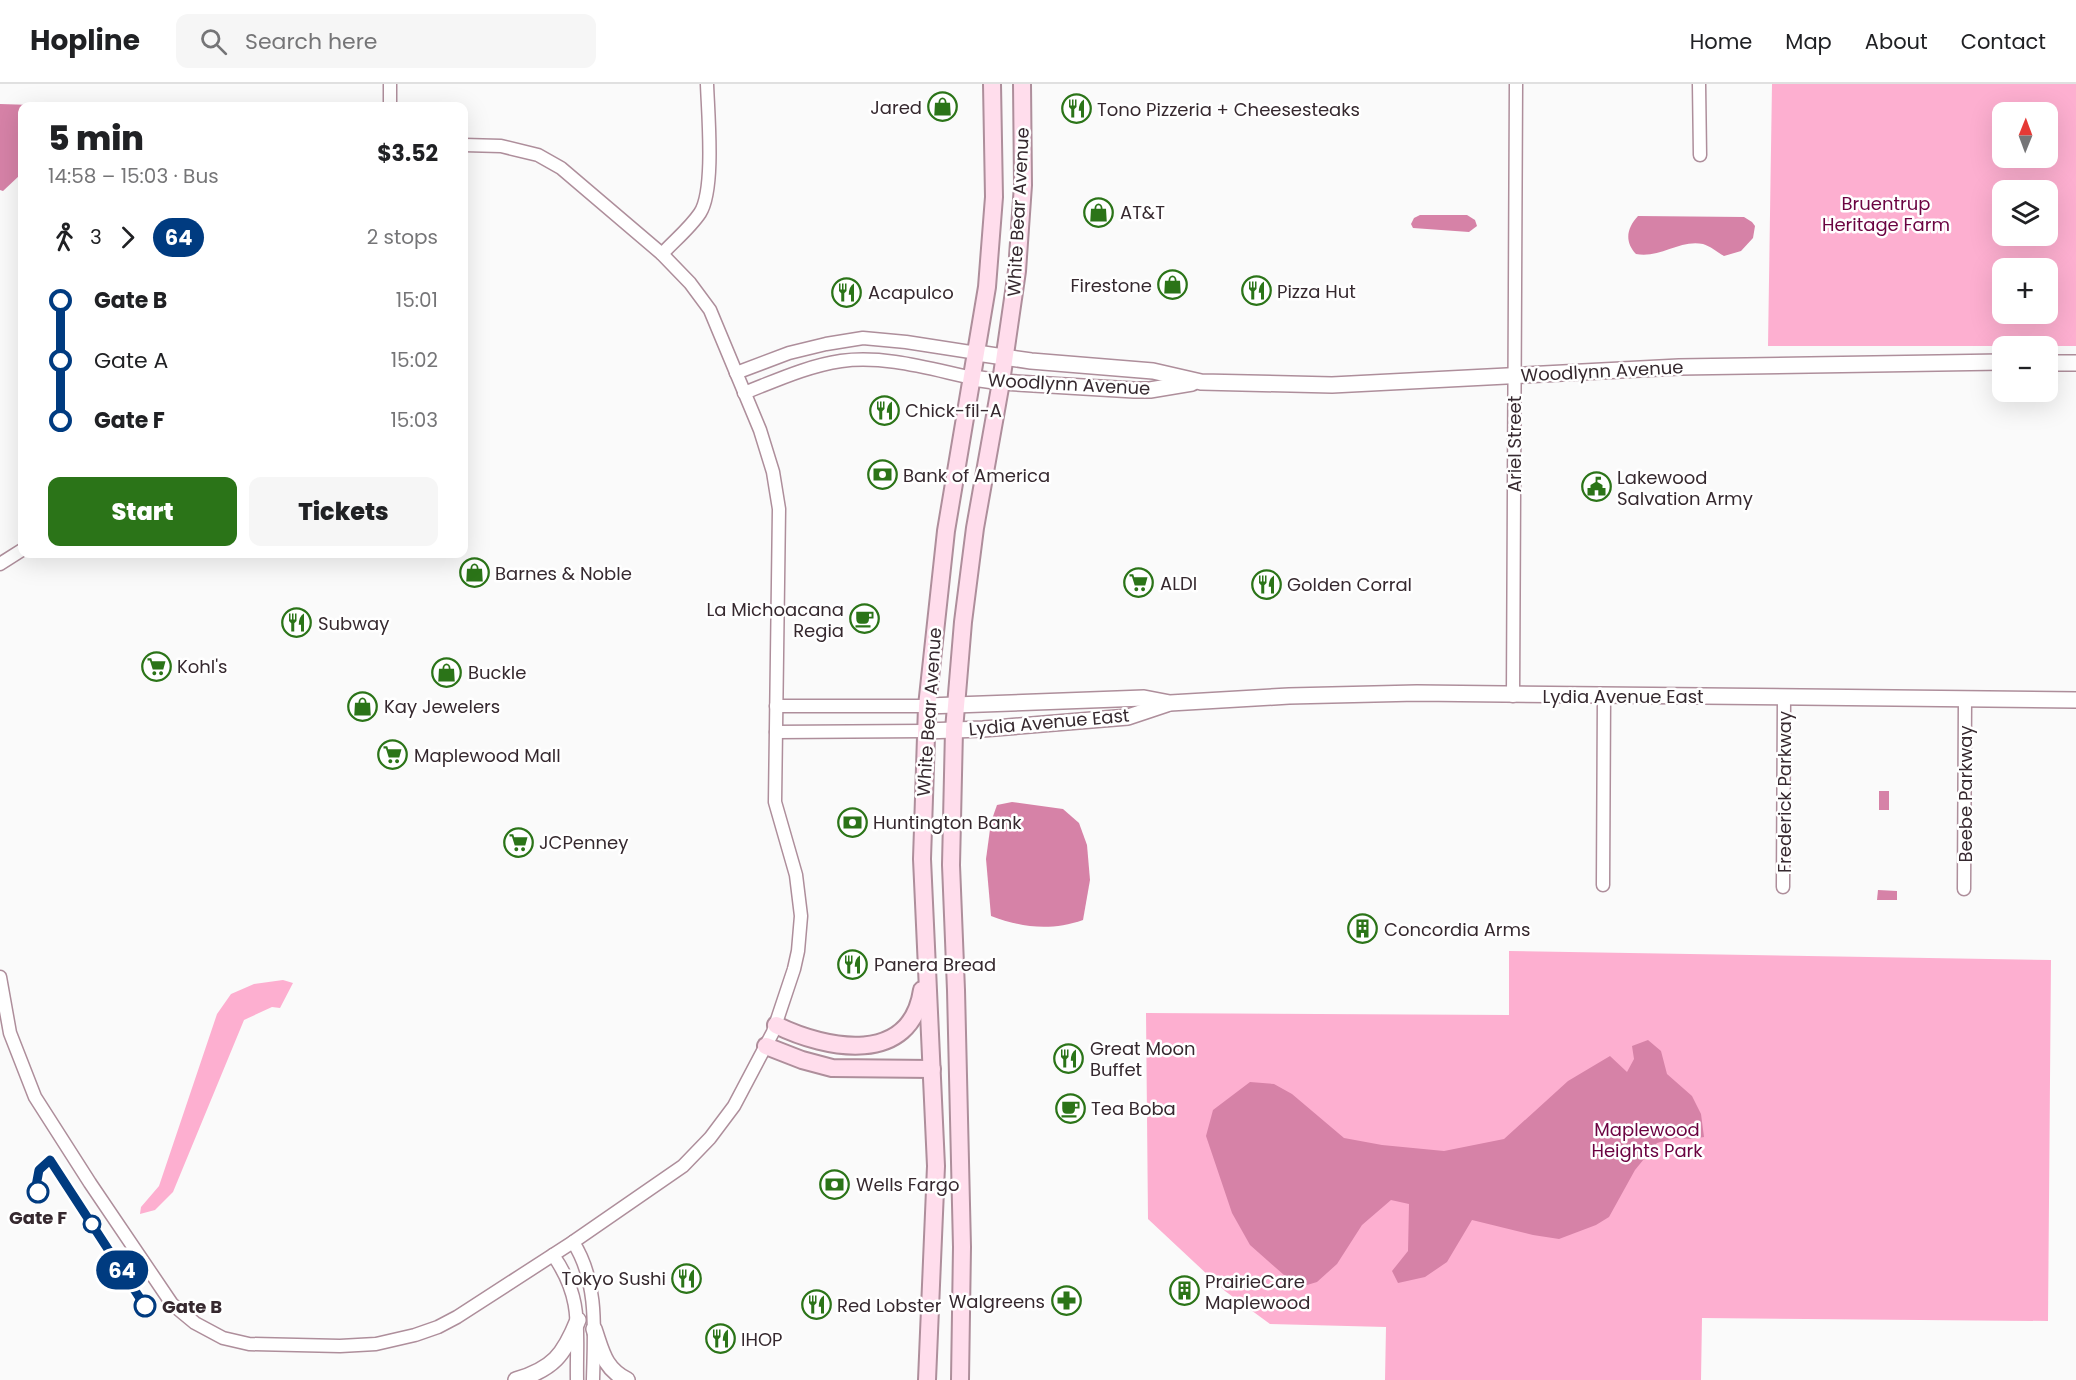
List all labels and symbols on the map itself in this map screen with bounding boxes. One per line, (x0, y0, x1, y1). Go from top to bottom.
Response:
shop icon: Jared (927, 91, 959, 123)
restaurant icon: Tono Pizzeria + Cheesesteaks (1060, 93, 1092, 125)
place label: Jared (870, 95, 922, 120)
place label: Tono Pizzeria + Cheesesteaks (1097, 97, 1360, 122)
north arrow (1992, 102, 2058, 168)
street label: White Bear Avenue (1001, 127, 1035, 297)
park label: Bruentrup Heritage Farm (1822, 191, 1950, 237)
shop icon: AT&T (1083, 196, 1115, 228)
place label: AT&T (1120, 200, 1165, 225)
shop icon: Firestone (1157, 269, 1189, 301)
place label: Firestone (1070, 273, 1152, 298)
restaurant icon: Pizza Hut (1240, 275, 1272, 307)
restaurant icon: Acapulco (831, 276, 863, 308)
place label: Pizza Hut (1277, 279, 1356, 304)
place label: Acapulco (868, 280, 954, 305)
street label: Woodlynn Avenue (1520, 354, 1684, 388)
street label: Woodlynn Avenue (987, 367, 1151, 401)
restaurant icon: Chick-fil-A (868, 394, 900, 426)
street label: Ariel Street (1502, 396, 1527, 492)
place label: Chick-fil-A (905, 398, 1002, 423)
bank icon: Bank of America (866, 459, 898, 491)
place label: Bank of America (903, 463, 1050, 488)
place label: Lakewood Salvation Army (1617, 465, 1753, 511)
public building icon: Lakewood Salvation Army (1580, 471, 1612, 503)
shop icon: Barnes & Noble (458, 557, 490, 589)
place label: Barnes & Noble (495, 561, 632, 586)
supermarket icon: ALDI (1123, 567, 1155, 599)
restaurant icon: Golden Corral (1250, 568, 1282, 600)
place label: ALDI (1160, 571, 1197, 596)
place label: Golden Corral (1287, 572, 1412, 597)
place label: La Michoacana Regia (706, 597, 844, 643)
cafe icon: La Michoacana Regia (849, 603, 881, 635)
restaurant icon: Subway (281, 607, 313, 639)
place label: Subway (318, 611, 389, 636)
street label: White Bear Avenue (911, 627, 947, 797)
supermarket icon: Kohl's (140, 650, 172, 682)
place label: Kohl's (177, 654, 228, 679)
shop icon: Buckle (431, 656, 463, 688)
place label: Buckle (468, 660, 526, 685)
street label: Lydia Avenue East (1542, 684, 1704, 709)
shop icon: Kay Jewelers (347, 690, 379, 722)
place label: Kay Jewelers (384, 694, 500, 719)
street label: Lydia Avenue East (968, 703, 1130, 741)
street label: Frederick Parkway (1772, 711, 1797, 873)
street label: Beebe Parkway (1953, 725, 1978, 863)
supermarket icon: Maplewood Mall (377, 739, 409, 771)
place label: Maplewood Mall (414, 743, 561, 768)
bank icon: Huntington Bank (836, 806, 868, 838)
place label: Huntington Bank (873, 810, 1022, 835)
supermarket icon: JCPenney (502, 826, 534, 858)
place label: JCPenney (539, 830, 628, 855)
building icon: Concordia Arms (1347, 913, 1379, 945)
place label: Concordia Arms (1384, 917, 1530, 942)
restaurant icon: Panera Bread (837, 948, 869, 980)
place label: Panera Bread (874, 952, 996, 977)
place label: Great Moon Buffet (1090, 1036, 1195, 1082)
restaurant icon: Great Moon Buffet (1053, 1042, 1085, 1074)
cafe icon: Tea Boba (1054, 1092, 1086, 1124)
place label: Tea Boba (1091, 1096, 1176, 1121)
park label: Maplewood Heights Park (1591, 1117, 1703, 1163)
bank icon: Wells Fargo (819, 1168, 851, 1200)
place label: Wells Fargo (856, 1172, 959, 1197)
marker: Gate F (27, 1181, 49, 1203)
place label: Gate F (9, 1205, 67, 1230)
unlabelled marker (83, 1215, 101, 1233)
line badge: 64 (95, 1250, 149, 1290)
restaurant icon: Tokyo Sushi (671, 1262, 703, 1294)
place label: Tokyo Sushi (562, 1266, 666, 1291)
place label: PrairieCare Maplewood (1205, 1269, 1310, 1315)
building icon: PrairieCare Maplewood (1168, 1275, 1200, 1307)
pharmacy icon: Walgreens (1050, 1285, 1082, 1317)
restaurant icon: Red Lobster (800, 1289, 832, 1321)
place label: Walgreens (949, 1289, 1045, 1314)
place label: Red Lobster (837, 1293, 942, 1318)
place label: Gate B (162, 1294, 222, 1319)
marker: Gate B (134, 1295, 156, 1317)
restaurant icon: IHOP (704, 1323, 736, 1355)
place label: IHOP (741, 1327, 782, 1352)

